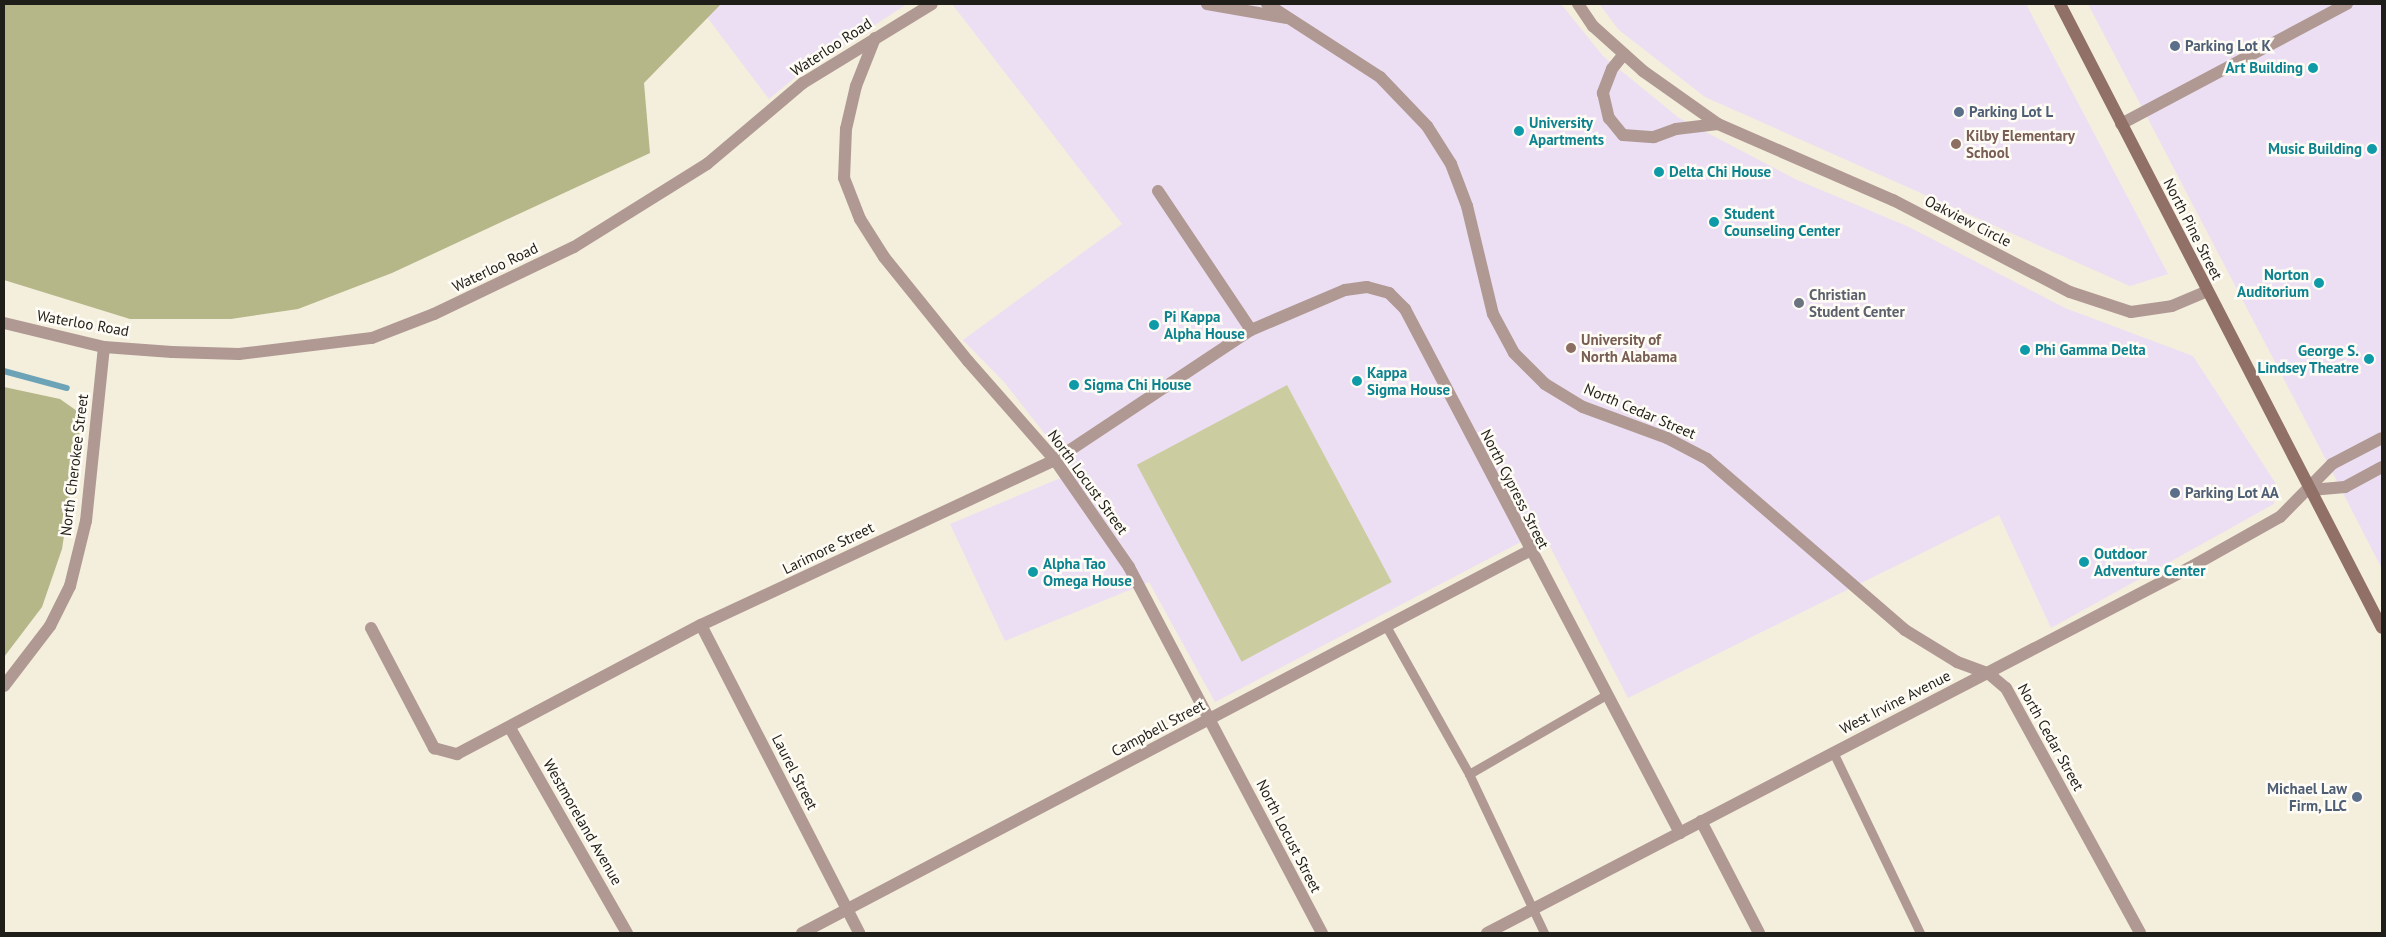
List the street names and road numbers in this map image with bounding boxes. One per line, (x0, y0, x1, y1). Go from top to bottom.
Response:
street label: Waterloo Road (787, 14, 875, 80)
street label: North Pine Street (2160, 175, 2226, 283)
street label: Oakview Circle (1922, 191, 2014, 251)
street label: Waterloo Road (449, 239, 541, 295)
street label: Waterloo Road (36, 306, 130, 340)
street label: North Cedar Street (1581, 379, 1699, 443)
street label: North Cherokee Street (56, 393, 92, 537)
street label: North Locust Street (1044, 426, 1132, 538)
street label: North Cypress Street (1477, 426, 1553, 552)
street label: Larimore Street (779, 518, 877, 578)
street label: West Irvine Avenue (1836, 666, 1954, 738)
street label: North Cedar Street (2014, 680, 2088, 794)
street label: Campbell Street (1108, 696, 1208, 760)
street label: Laurel Street (768, 731, 822, 813)
street label: Westmoreland Avenue (540, 756, 626, 888)
street label: North Locust Street (1253, 776, 1325, 896)

